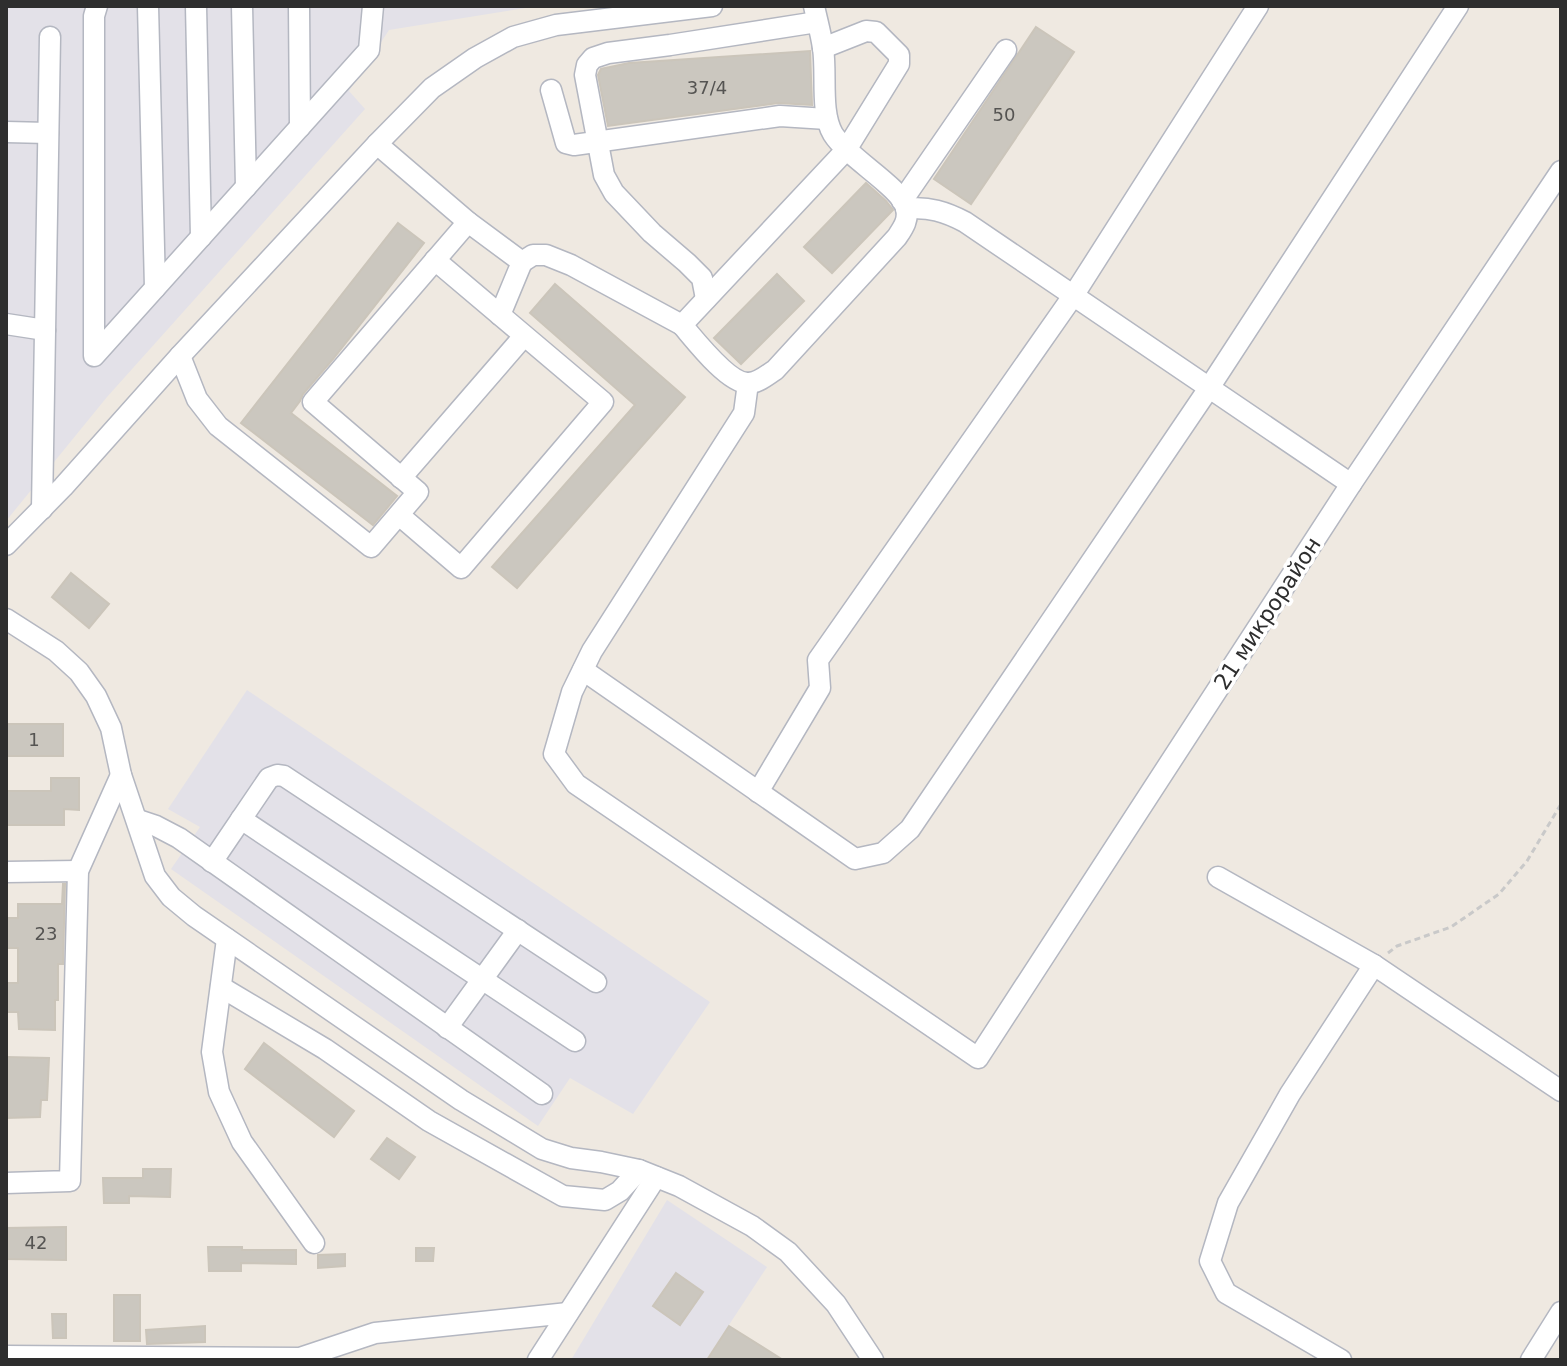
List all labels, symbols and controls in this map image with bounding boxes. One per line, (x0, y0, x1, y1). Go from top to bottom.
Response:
house number: 37/4 (687, 77, 727, 98)
house number: 50 (993, 104, 1015, 125)
street label: 21 микрорайон (1209, 533, 1326, 694)
house number: 1 (28, 729, 40, 750)
house number: 23 (35, 923, 57, 944)
house number: 42 (25, 1232, 47, 1253)

